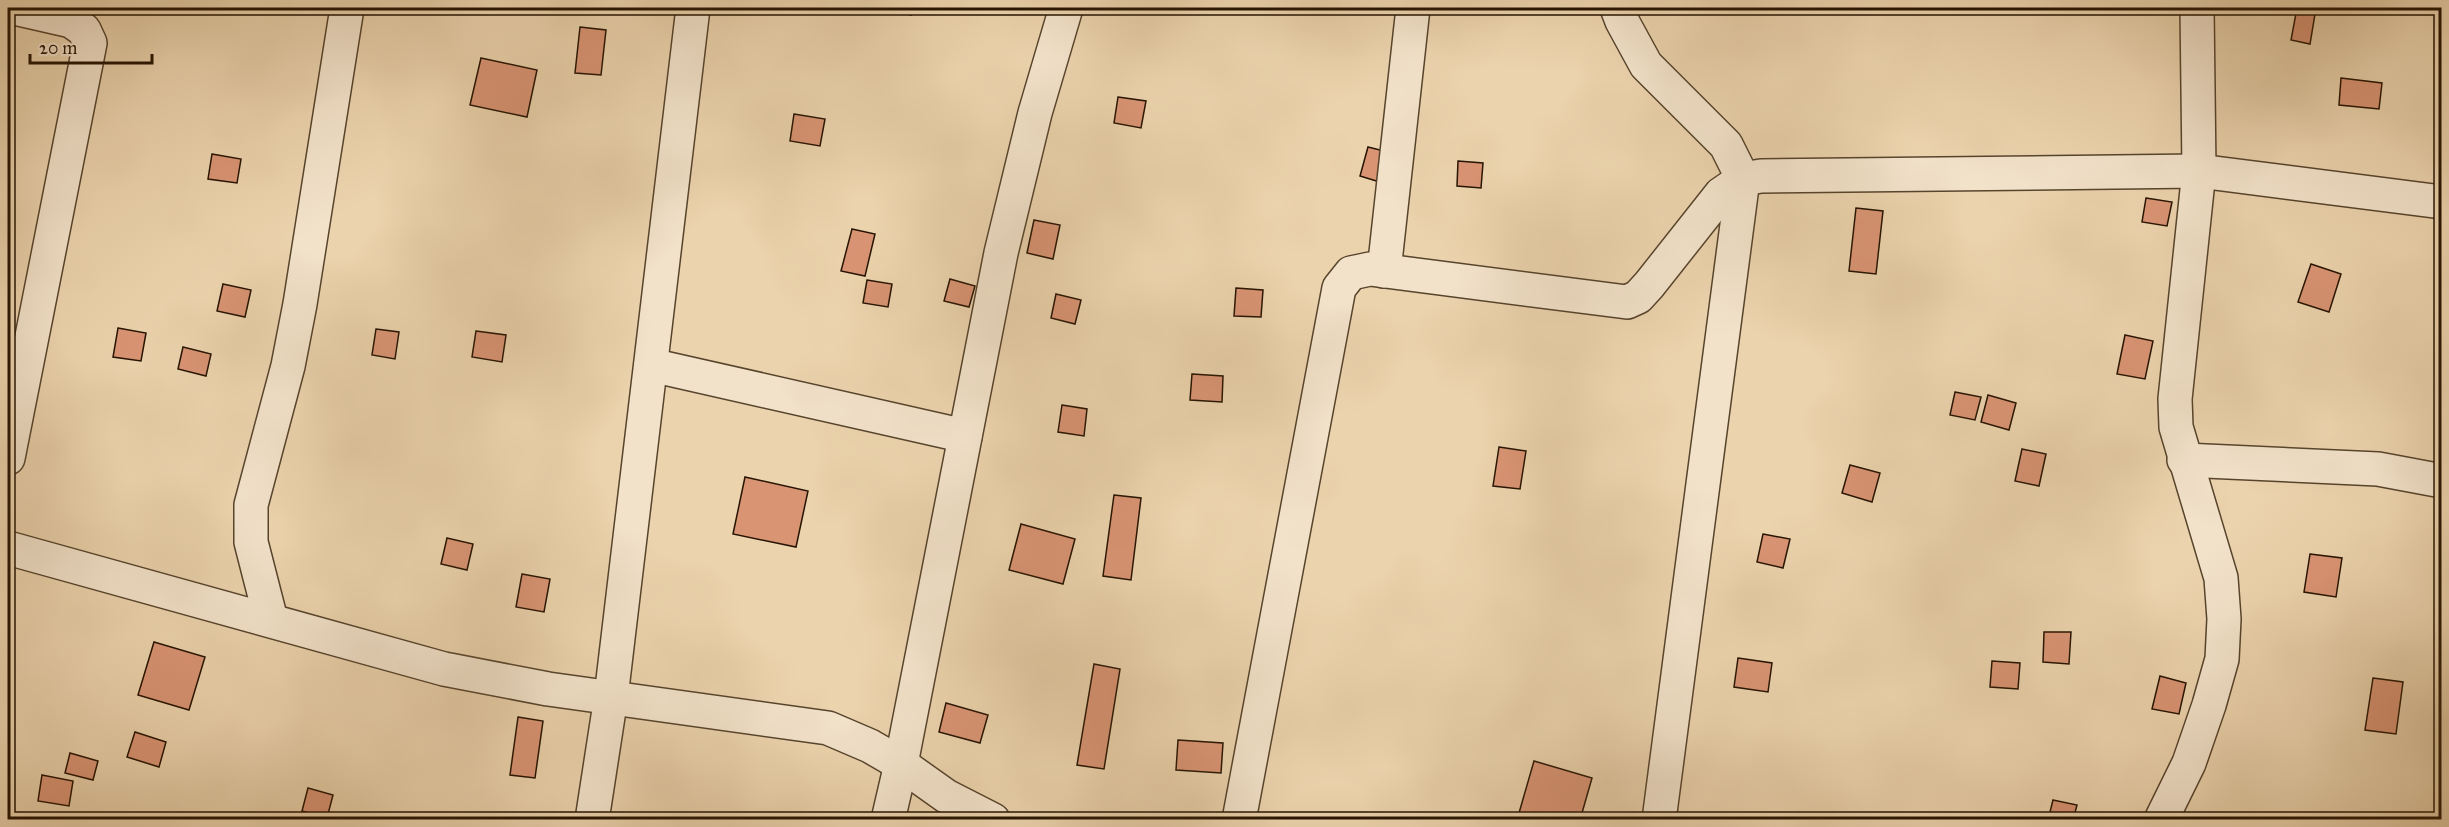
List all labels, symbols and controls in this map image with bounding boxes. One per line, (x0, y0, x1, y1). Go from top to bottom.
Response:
scale bar (30, 27, 152, 65)
text: 20 m (39, 37, 77, 59)

